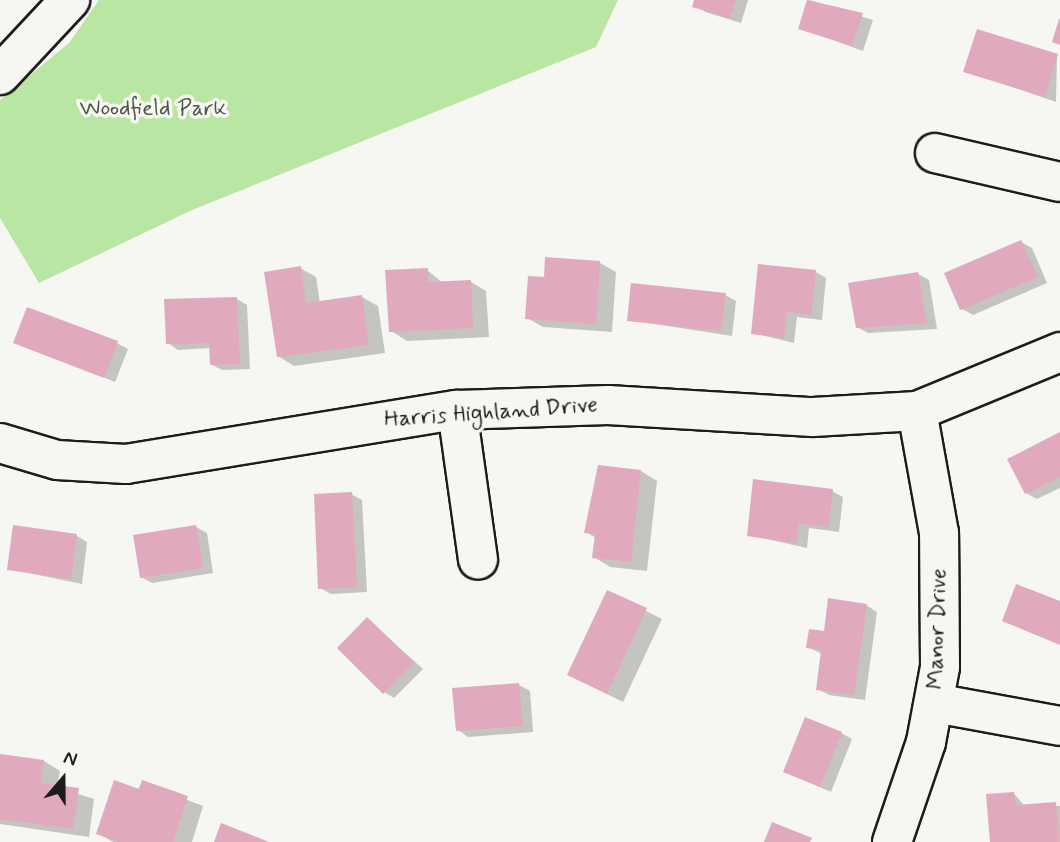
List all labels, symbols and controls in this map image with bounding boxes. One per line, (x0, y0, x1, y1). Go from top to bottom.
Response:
park label: Woodfield Park (82, 95, 224, 123)
street label: Harris Highland Drive (386, 392, 596, 434)
street label: Manor Drive (922, 568, 954, 690)
north arrow (28, 744, 98, 814)
text: N (60, 745, 81, 773)

